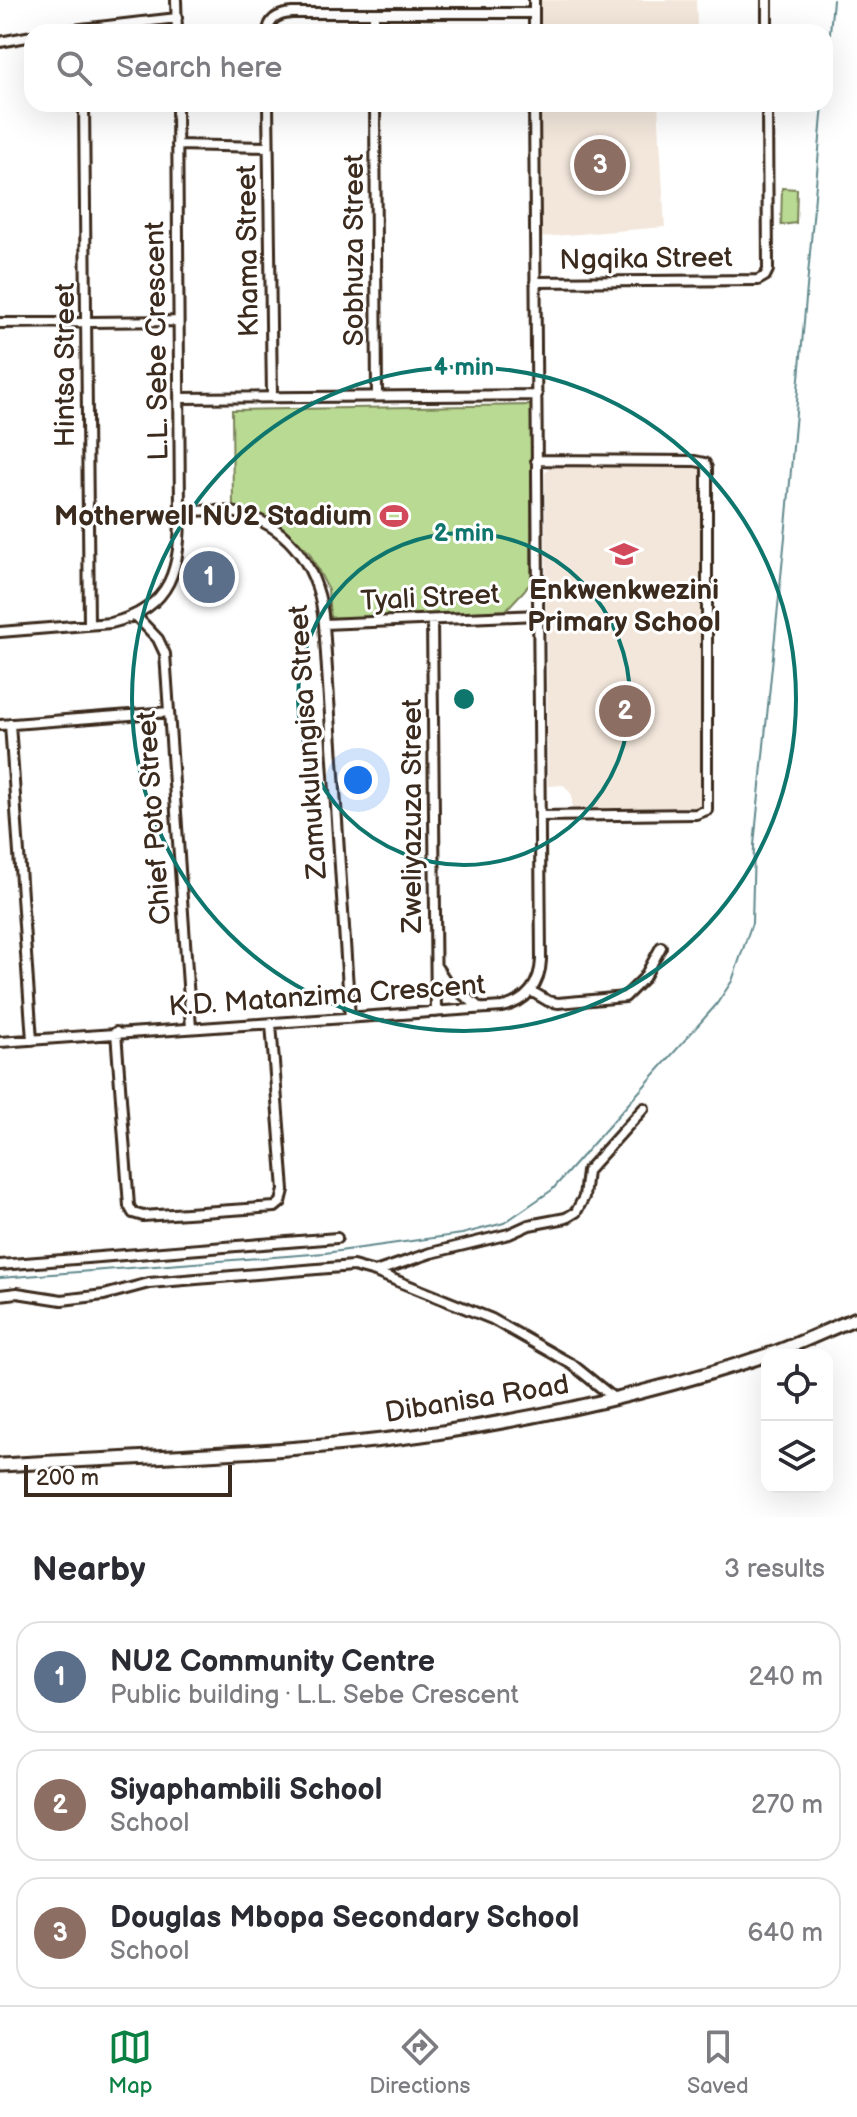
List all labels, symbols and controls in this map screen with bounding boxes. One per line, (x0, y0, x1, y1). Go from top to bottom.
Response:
search box (24, 24, 833, 112)
icon: search (52, 46, 96, 90)
text: Search here (116, 50, 282, 86)
pin: 3 (574, 135, 626, 195)
street label: Sobhuza Street (338, 153, 371, 346)
street label: Khama Street (230, 164, 266, 337)
street label: L.L. Sebe Crescent (138, 221, 176, 461)
street label: Ngqika Street (559, 241, 733, 277)
street label: Hintsa Street (49, 282, 82, 447)
text: 4 min (434, 353, 494, 382)
place label: Motherwell NU2 Stadium (54, 500, 372, 533)
sports icon: Motherwell NU2 Stadium (379, 501, 409, 531)
text: 2 min (434, 519, 494, 548)
school or university icon: Enkwenkwezini Primary School (609, 539, 639, 569)
pin: 1 (183, 547, 235, 607)
place label: Enkwenkwezini Primary School (527, 574, 721, 639)
street label: Tyali Street (360, 578, 501, 618)
street label: Zamukulungisa Street (282, 603, 334, 881)
pin: 2 (599, 681, 651, 741)
centre of rings (450, 685, 478, 713)
street label: Zweliyazuza Street (396, 698, 429, 934)
street label: Chief Poto Street (130, 710, 178, 926)
your location (338, 760, 378, 800)
street label: K.D. Matanzima Crescent (168, 968, 487, 1024)
map controls (761, 1349, 833, 1493)
button: locate (761, 1349, 833, 1421)
street label: Dibanisa Road (383, 1368, 571, 1430)
button: layers (761, 1421, 833, 1493)
scale bar (24, 1461, 232, 1497)
text: 200 m (36, 1465, 99, 1492)
text: Nearby (32, 1549, 146, 1590)
text: 3 results (724, 1554, 825, 1585)
text: NU2 Community Centre (110, 1644, 435, 1680)
text: 1 (55, 1662, 65, 1693)
text: 240 m (748, 1662, 823, 1693)
text: Public building · L.L. Sebe Crescent (110, 1680, 519, 1711)
text: Siyaphambili School (110, 1772, 382, 1808)
text: 2 (52, 1790, 68, 1821)
text: 270 m (751, 1790, 823, 1821)
text: School (110, 1808, 189, 1839)
text: Douglas Mbopa Secondary School (110, 1900, 579, 1936)
text: 3 (52, 1918, 68, 1949)
text: 640 m (747, 1918, 823, 1949)
text: School (110, 1936, 189, 1967)
tab: Map (108, 2025, 153, 2100)
tab: Directions (369, 2025, 470, 2100)
tab: Saved (687, 2025, 749, 2100)

